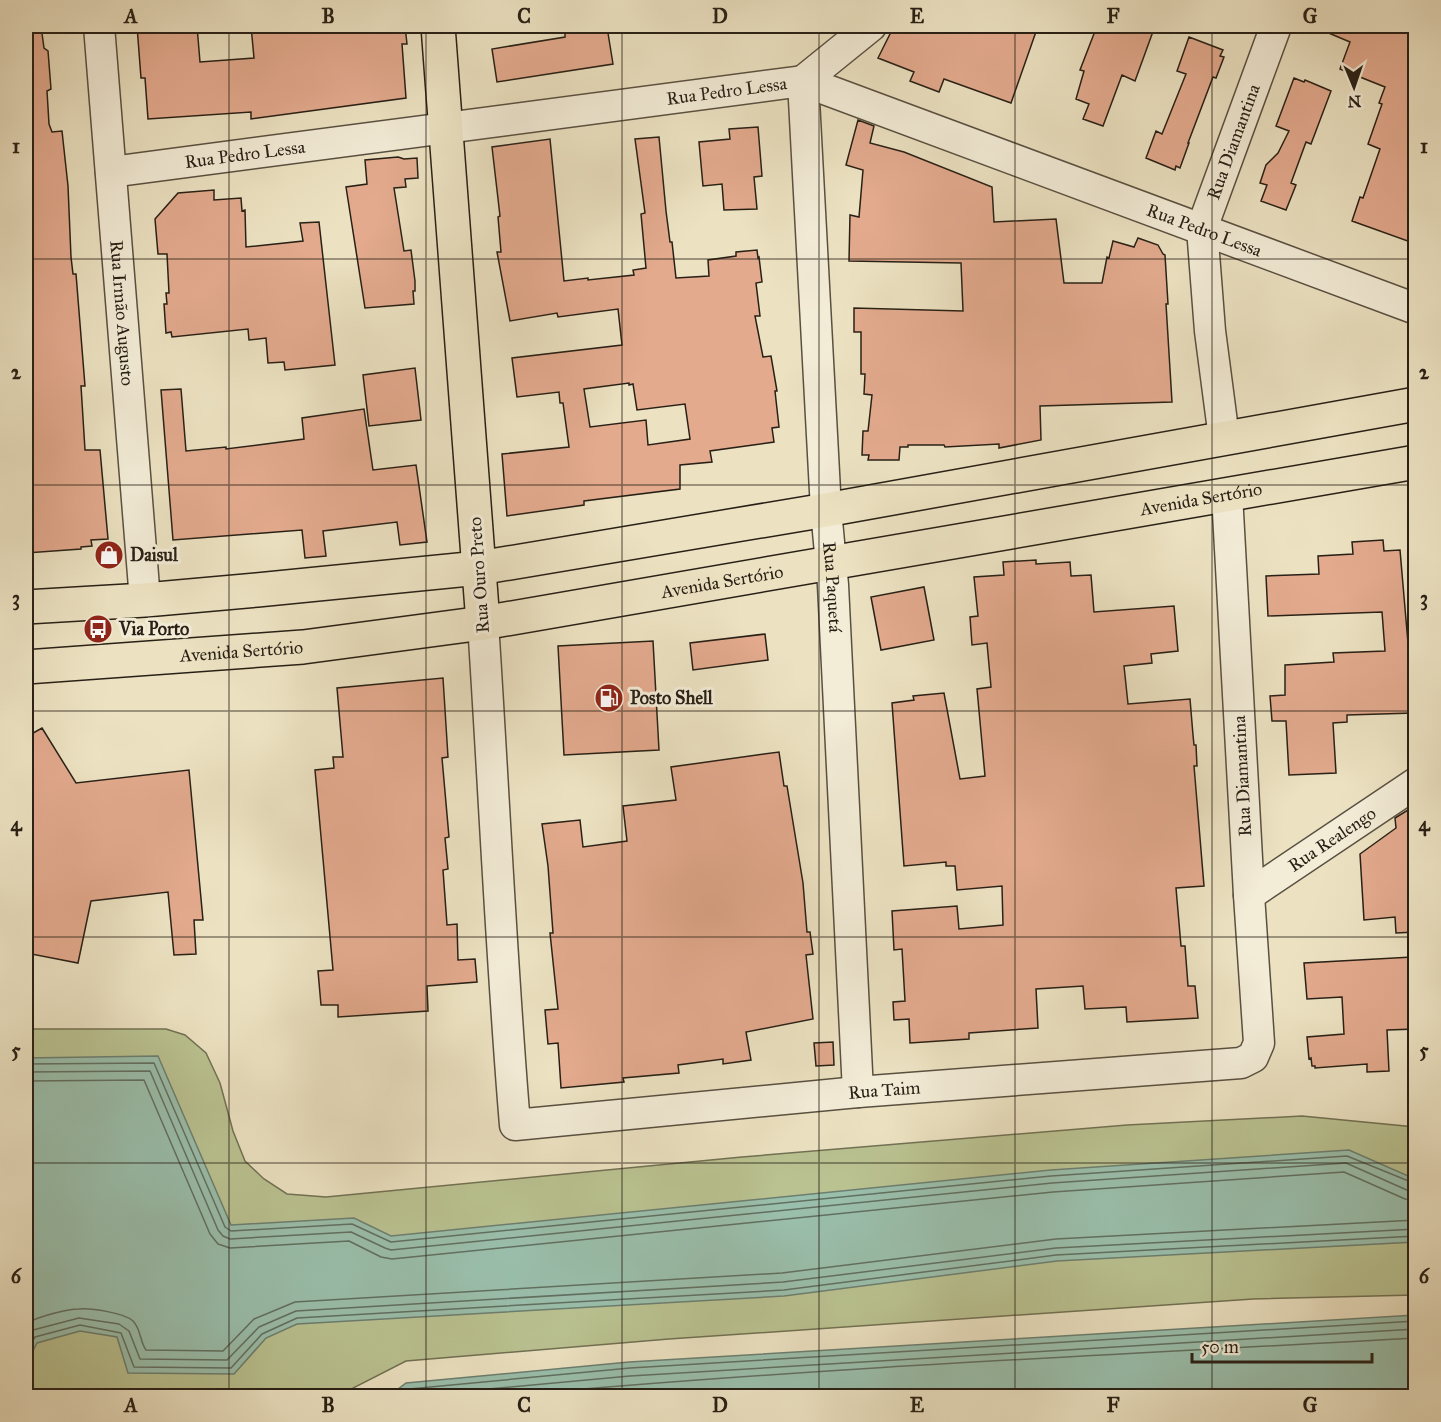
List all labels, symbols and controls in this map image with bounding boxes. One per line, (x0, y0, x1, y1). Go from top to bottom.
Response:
text: A (122, 4, 138, 28)
text: B (321, 4, 335, 28)
text: C (517, 4, 531, 28)
text: D (712, 4, 728, 28)
text: E (910, 4, 925, 28)
text: F (1106, 4, 1120, 28)
text: G (1303, 4, 1318, 28)
north arrow (1324, 57, 1384, 117)
street label: Rua Pedro Lessa (665, 72, 789, 110)
street label: Rua Diamantina (1202, 81, 1265, 203)
text: N (1347, 92, 1362, 111)
text: 1 (12, 134, 20, 158)
text: 1 (1420, 134, 1428, 158)
street label: Rua Pedro Lessa (183, 136, 307, 173)
street label: Rua Pedro Lessa (1143, 199, 1265, 262)
street label: Rua Irmão Augusto (105, 240, 139, 387)
text: 2 (11, 360, 22, 384)
text: 2 (1419, 360, 1430, 384)
street label: Avenida Sertório (1137, 478, 1264, 521)
street label: Rua Ouro Preto (464, 516, 494, 634)
shop icon: Daisul (93, 539, 125, 571)
street label: Rua Paquetá (818, 541, 846, 633)
place label: Daisul (130, 544, 179, 566)
street label: Avenida Sertório (658, 560, 785, 603)
text: 3 (12, 586, 20, 611)
text: 3 (1420, 586, 1428, 611)
bus stop icon: Via Porto (82, 613, 114, 645)
place label: Via Porto (118, 618, 189, 640)
street label: Avenida Sertório (178, 636, 304, 667)
fuel station icon: Posto Shell (593, 682, 625, 714)
place label: Posto Shell (630, 687, 714, 709)
street label: Rua Diamantina (1228, 714, 1256, 837)
street label: Rua Realengo (1284, 802, 1380, 877)
text: 4 (10, 812, 22, 837)
text: 4 (1418, 812, 1430, 837)
text: 5 (11, 1038, 21, 1062)
text: 5 (1419, 1038, 1429, 1062)
street label: Rua Taim (847, 1076, 921, 1104)
text: 6 (11, 1264, 23, 1288)
text: 6 (1419, 1264, 1431, 1288)
scale bar (1192, 1326, 1372, 1364)
text: 50 m (1201, 1336, 1239, 1358)
text: A (122, 1393, 138, 1417)
text: B (321, 1393, 335, 1417)
text: C (517, 1393, 531, 1417)
text: D (712, 1393, 728, 1417)
text: E (910, 1393, 925, 1417)
text: F (1106, 1393, 1120, 1417)
text: G (1303, 1393, 1318, 1417)

